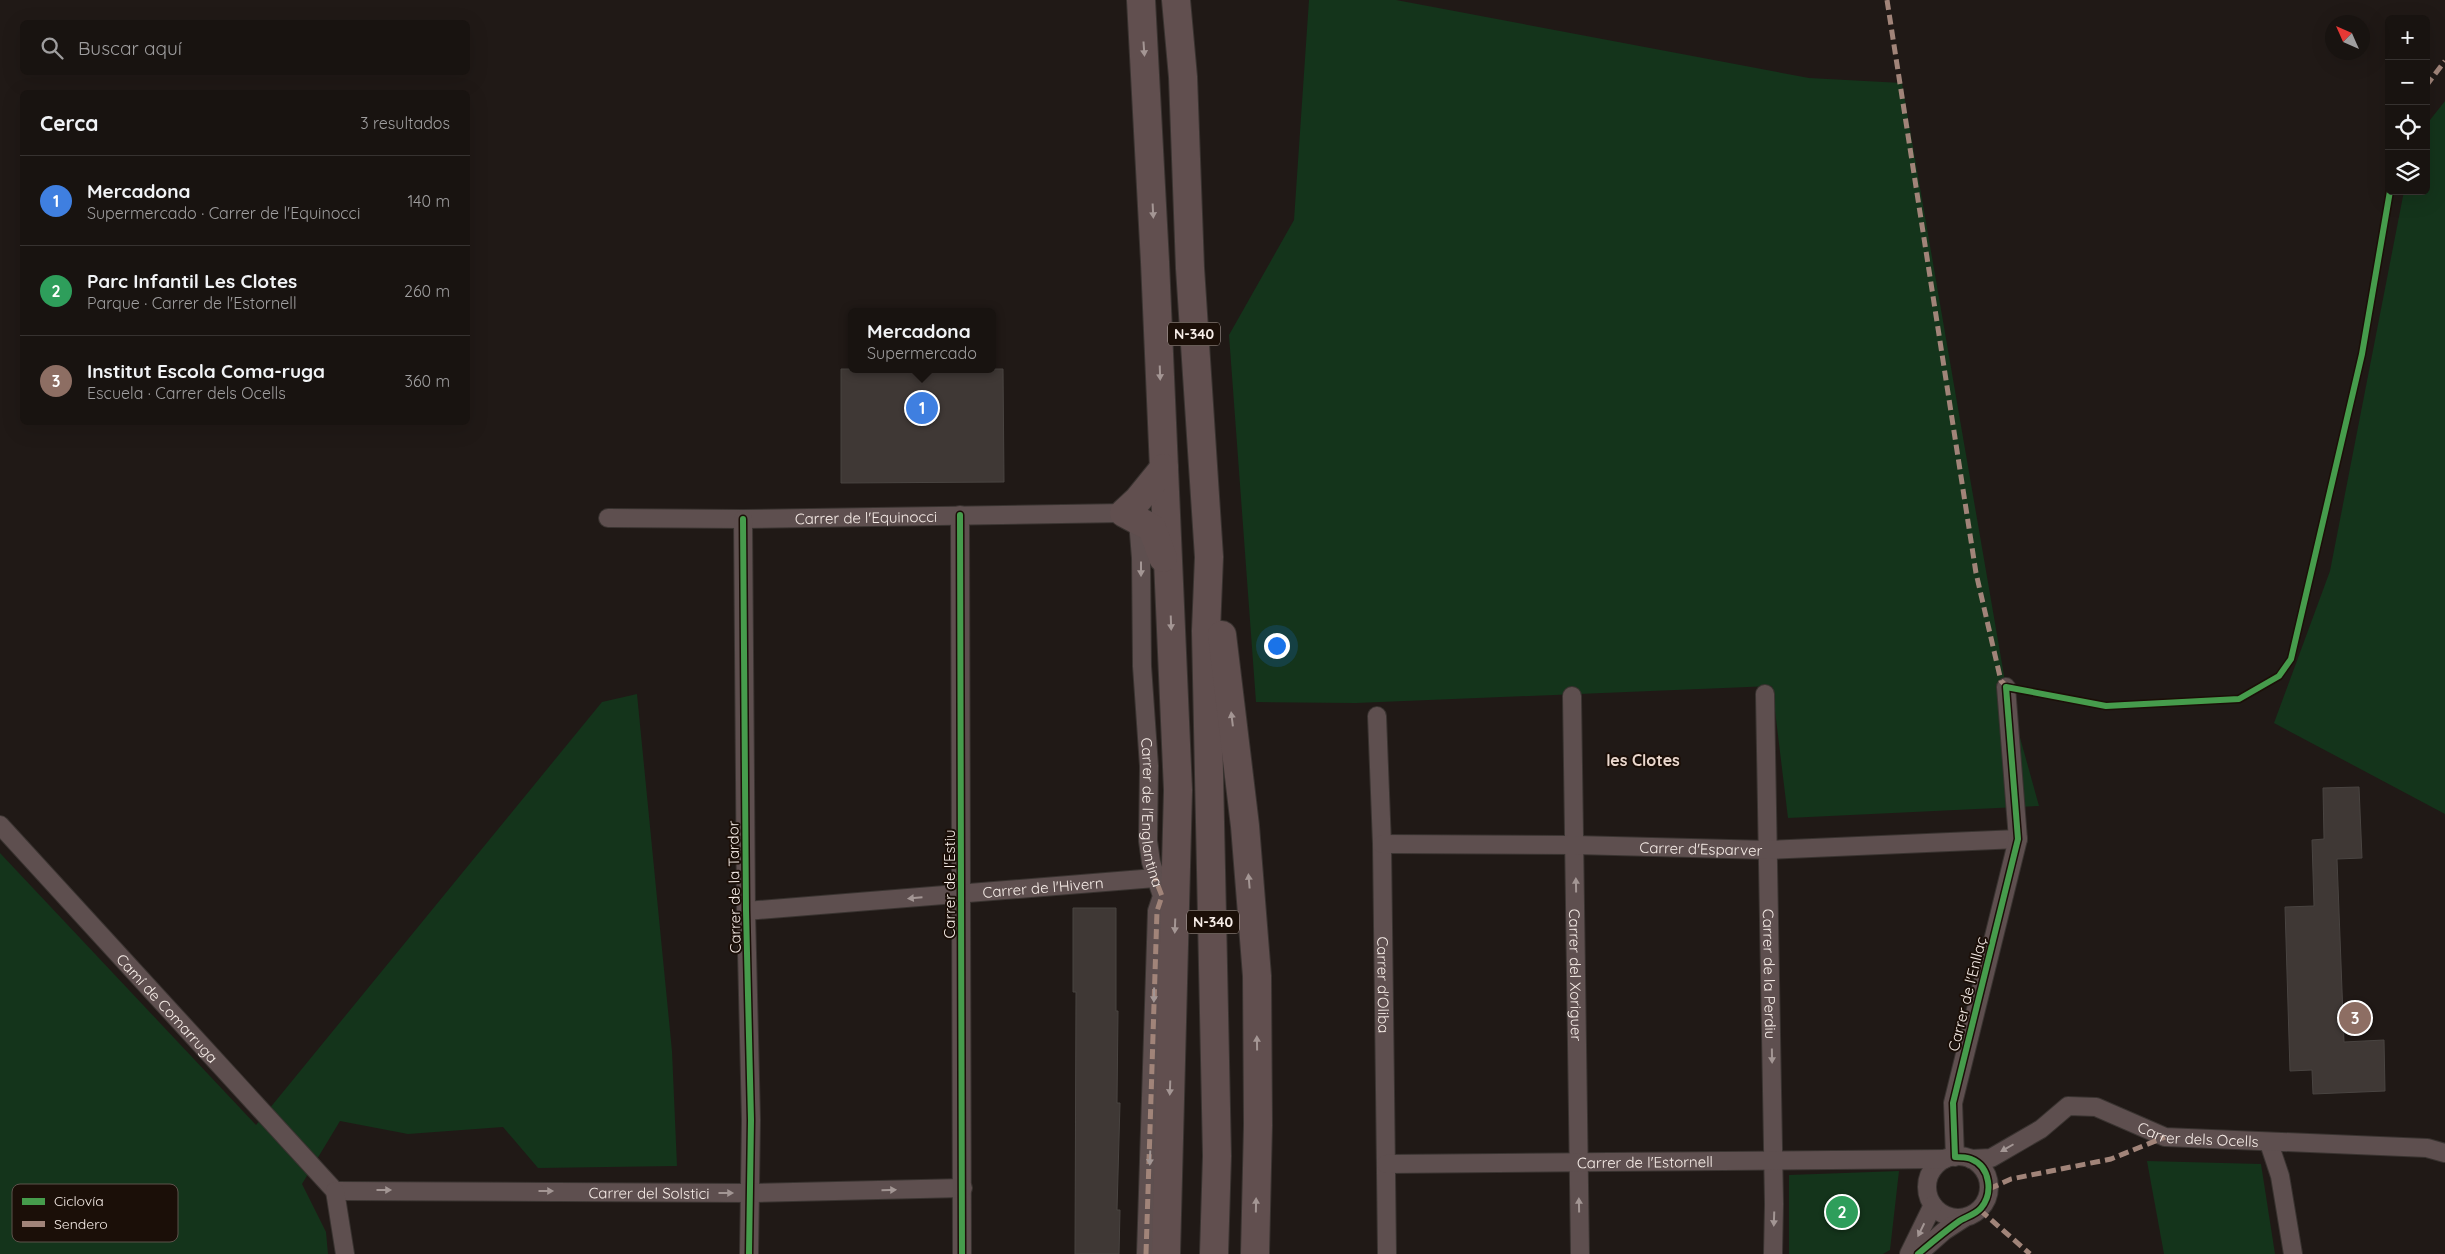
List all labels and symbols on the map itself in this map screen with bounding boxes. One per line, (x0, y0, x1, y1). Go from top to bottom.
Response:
north arrow (2325, 15, 2370, 60)
one-way arrow (1141, 41, 1149, 57)
one-way arrow (1149, 203, 1157, 219)
road number: N-340 (1168, 322, 1220, 346)
one-way arrow (1156, 365, 1164, 381)
pin: 1 (906, 389, 938, 427)
street label: Carrer de l'Equinocci (795, 506, 937, 528)
one-way arrow (1137, 561, 1145, 577)
one-way arrow (1168, 615, 1176, 631)
your location (1264, 633, 1290, 659)
one-way arrow (1228, 711, 1236, 727)
street label: Carrer de l'Englantina (1138, 737, 1168, 889)
district label: les Clotes (1606, 750, 1680, 770)
street label: Carrer de la Tardor (723, 820, 745, 954)
street label: Carrer de l'Estiu (940, 830, 959, 938)
street label: Carrer d'Esparver (1639, 837, 1763, 859)
one-way arrow (1245, 872, 1253, 888)
street label: Carrer de l'Hivern (982, 873, 1104, 901)
one-way arrow (1572, 877, 1580, 893)
one-way arrow (907, 894, 923, 902)
street label: Carrer del Xoriguer (1566, 909, 1586, 1042)
street label: Carrer de la Perdiu (1759, 909, 1781, 1039)
road number: N-340 (1187, 910, 1239, 934)
one-way arrow (1170, 918, 1178, 934)
street label: Carrer de l'Enllaç (1944, 935, 1990, 1053)
street label: Carrer d'Oliba (1374, 936, 1394, 1033)
street label: Camí de Comarruga (113, 949, 222, 1067)
one-way arrow (1150, 987, 1158, 1003)
pin: 3 (2339, 999, 2371, 1037)
one-way arrow (1253, 1035, 1261, 1051)
one-way arrow (1768, 1048, 1776, 1064)
one-way arrow (1166, 1080, 1174, 1096)
street label: Carrer dels Ocells (2135, 1117, 2259, 1150)
one-way arrow (2001, 1144, 2014, 1153)
one-way arrow (1146, 1150, 1154, 1166)
street label: Carrer de l'Estornell (1577, 1152, 1713, 1172)
street label: Carrer del Solstici (588, 1183, 710, 1202)
legend (12, 1184, 178, 1242)
one-way arrow (376, 1186, 392, 1194)
one-way arrow (881, 1186, 897, 1194)
one-way arrow (538, 1187, 554, 1195)
one-way arrow (718, 1189, 734, 1197)
text: Ciclovía (54, 1192, 104, 1210)
pin: 2 (1826, 1193, 1858, 1231)
one-way arrow (1253, 1197, 1261, 1213)
one-way arrow (1575, 1197, 1583, 1213)
one-way arrow (1770, 1211, 1778, 1227)
text: Sendero (54, 1215, 108, 1233)
one-way arrow (1917, 1222, 1925, 1237)

